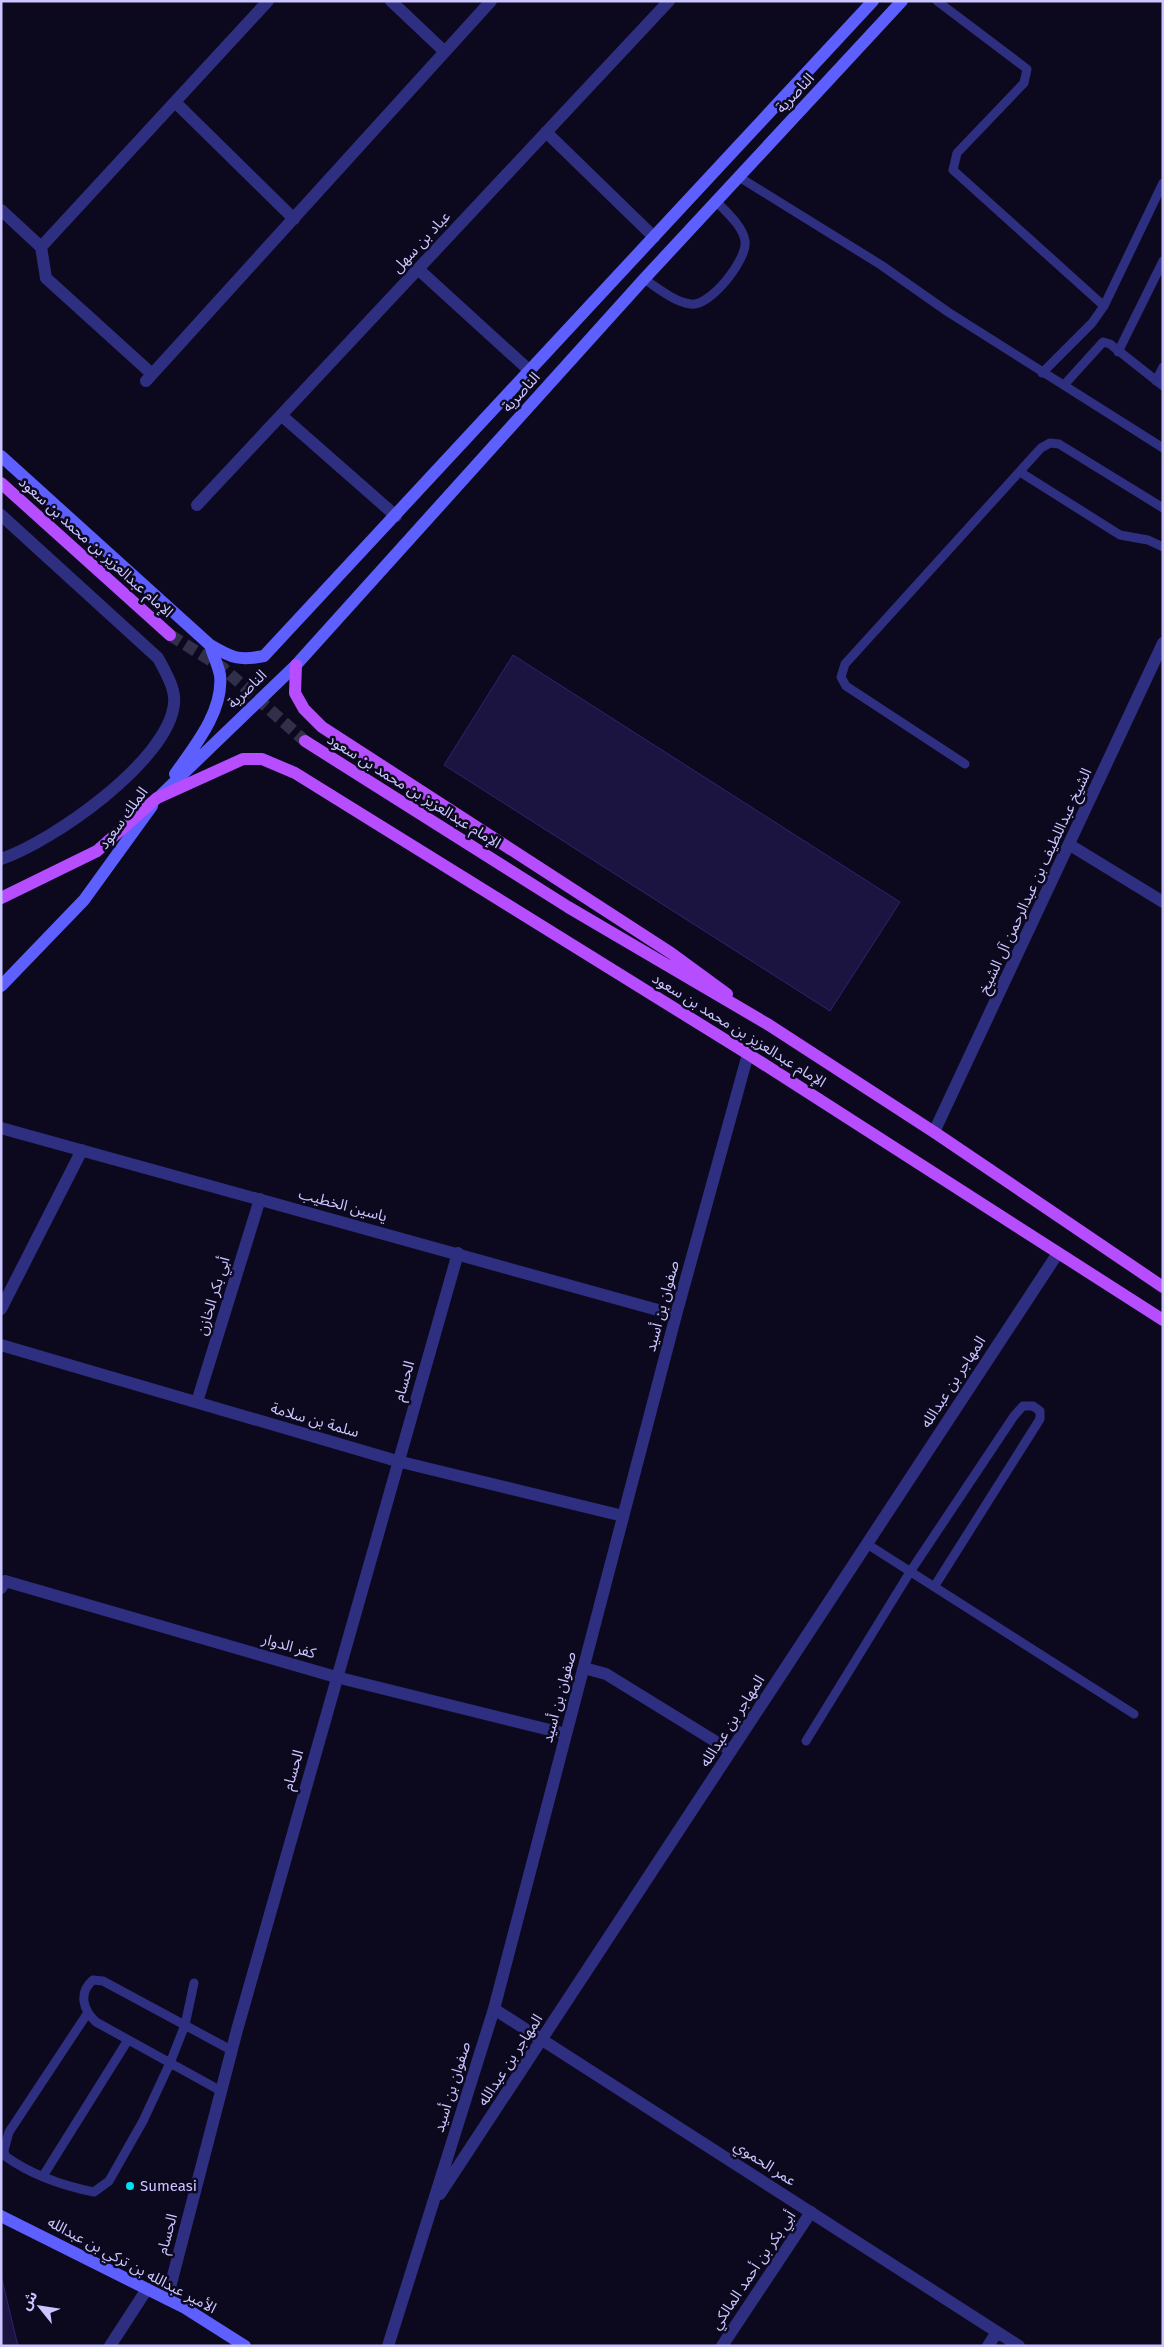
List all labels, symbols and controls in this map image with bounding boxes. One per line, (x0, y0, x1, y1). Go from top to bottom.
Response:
street label: الناصرية (772, 69, 818, 117)
street label: عباد بن سهل (388, 207, 454, 276)
street label: الناصرية (498, 368, 544, 416)
street label: الإمام عبدالعزيز بن محمد بن سعود (14, 473, 177, 623)
street label: الناصرية (224, 666, 270, 712)
street label: الإمام عبدالعزيز بن محمد بن سعود (323, 730, 504, 854)
street label: الشيخ عبداللطيف بن عبدالرحمن آل الشيخ (975, 765, 1098, 998)
street label: الملك سعود (94, 783, 152, 853)
street label: الإمام عبدالعزيز بن محمد بن سعود (648, 969, 829, 1093)
street label: ياسين الخطيب (297, 1185, 389, 1225)
street label: أبي بكر الخازن (193, 1254, 236, 1338)
street label: صفوان بن أسيد (641, 1258, 683, 1354)
street label: المهاجر بن عبدالله (917, 1333, 989, 1431)
street label: الحسام (390, 1359, 420, 1404)
street label: سلمة بن سلامة (269, 1399, 361, 1441)
street label: كفر الدوار (259, 1630, 319, 1662)
street label: صفوان بن أسيد (538, 1649, 580, 1745)
street label: المهاجر بن عبدالله (696, 1672, 768, 1770)
street label: الحسام (279, 1748, 309, 1793)
street label: المهاجر بن عبدالله (474, 2011, 546, 2109)
street label: صفوان بن أسيد (430, 2040, 474, 2134)
street label: عمر الحموي (729, 2136, 800, 2192)
place label: Sumeasi (140, 2177, 197, 2195)
marker: Sumeasi (124, 2180, 136, 2192)
street label: أبي بكر بن أحمد المالكي (707, 2207, 802, 2334)
street label: الحسام (153, 2212, 183, 2257)
street label: الأمير عبدالله بن تركي بن عبدالله (43, 2213, 219, 2319)
north arrow (15, 2282, 65, 2332)
text: ش (17, 2288, 41, 2313)

